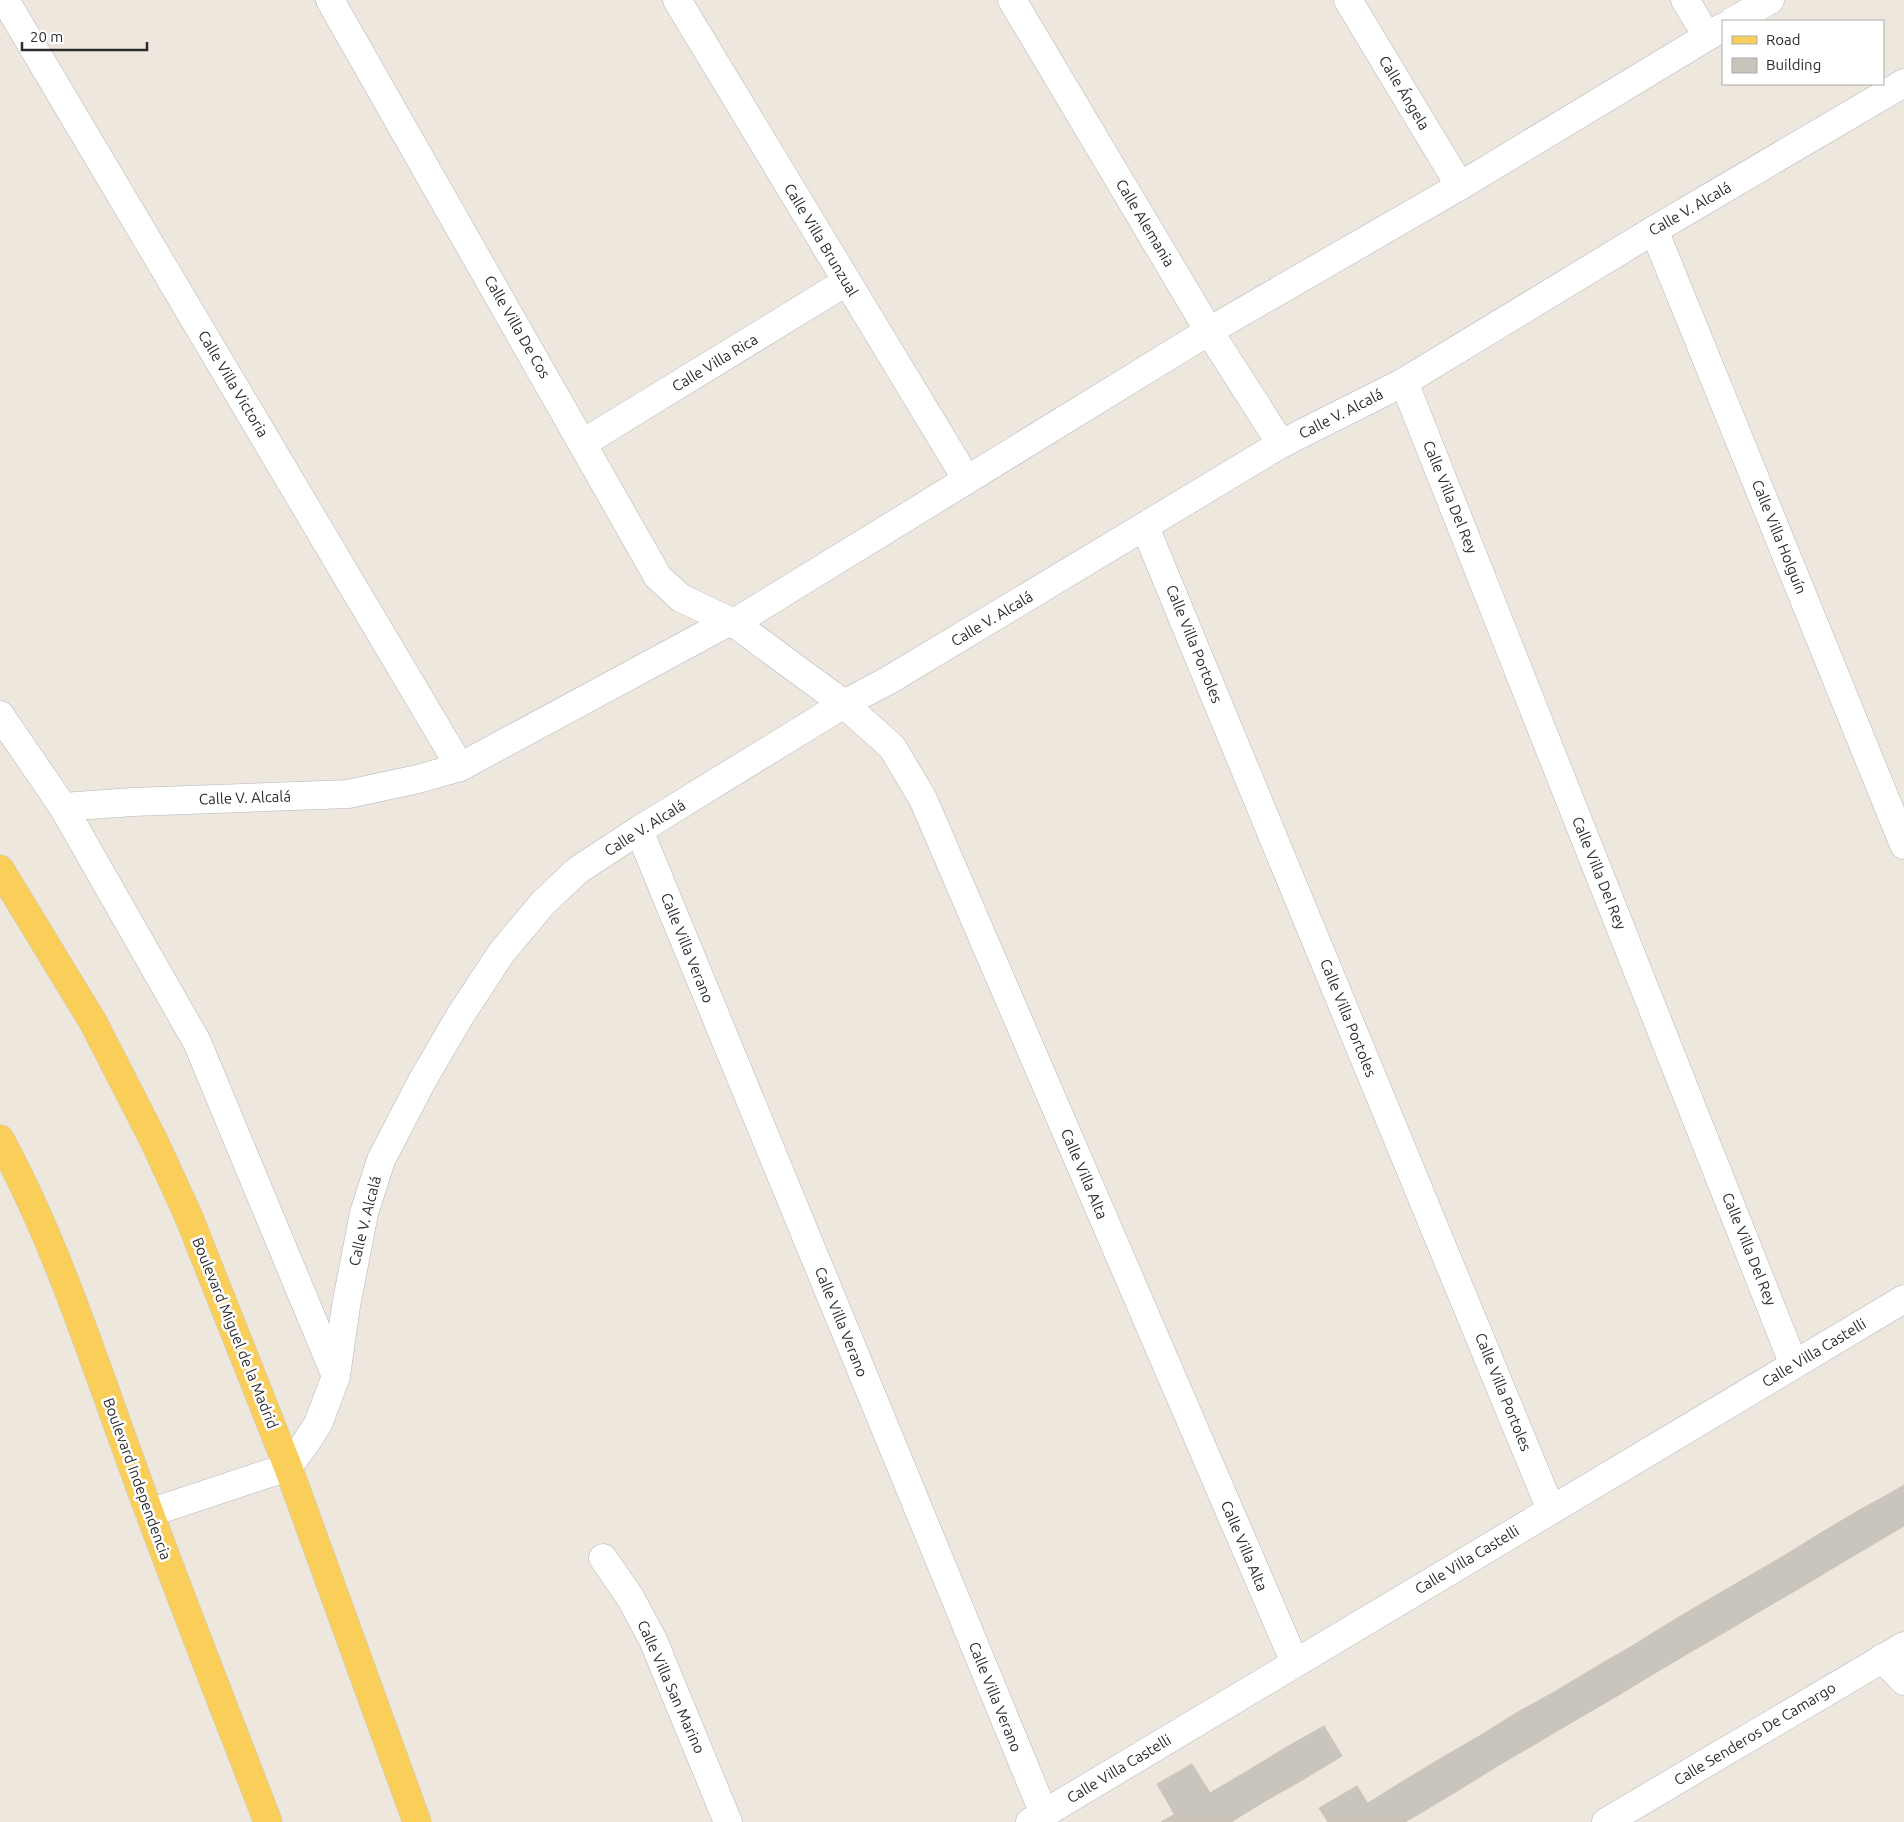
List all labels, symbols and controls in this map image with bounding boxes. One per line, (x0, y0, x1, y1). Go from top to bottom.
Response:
scale bar (22, 20, 148, 52)
legend (1722, 20, 1884, 85)
text: 20 m (30, 28, 63, 45)
text: Road (1766, 31, 1801, 48)
street label: Calle Ángela (1376, 53, 1433, 133)
text: Building (1766, 56, 1821, 73)
street label: Calle Alemania (1113, 176, 1178, 270)
street label: Calle V. Alcalá (1646, 178, 1734, 239)
street label: Calle Villa Brunzual (781, 180, 862, 299)
street label: Calle Villa De Cos (481, 272, 554, 381)
street label: Calle Villa Victoria (195, 327, 272, 440)
street label: Calle Villa Rica (669, 330, 761, 395)
street label: Calle V. Alcalá (1296, 385, 1386, 442)
street label: Calle Villa Del Rey (1420, 438, 1481, 556)
street label: Calle Villa Holguín (1749, 477, 1810, 596)
street label: Calle Villa Portoles (1163, 582, 1226, 705)
street label: Calle V. Alcalá (948, 588, 1036, 650)
street label: Calle V. Alcalá (199, 787, 291, 808)
street label: Calle V. Alcalá (601, 796, 688, 859)
street label: Calle Villa Del Rey (1569, 814, 1630, 932)
street label: Calle Villa Verano (658, 890, 717, 1005)
street label: Calle Villa Portoles (1317, 956, 1380, 1079)
street label: Calle Villa Alta (1058, 1126, 1111, 1222)
street label: Calle V. Alcalá (345, 1174, 384, 1268)
street label: Calle Villa Del Rey (1719, 1190, 1780, 1308)
street label: Boulevard Miguel de la Madrid (189, 1235, 282, 1431)
street label: Calle Villa Verano (812, 1264, 871, 1379)
street label: Calle Villa Castelli (1759, 1315, 1869, 1390)
street label: Calle Villa Portoles (1472, 1330, 1535, 1453)
street label: Boulevard Independencia (100, 1396, 175, 1562)
street label: Calle Villa Alta (1218, 1498, 1271, 1594)
street label: Calle Villa Castelli (1412, 1522, 1522, 1597)
street label: Calle Villa San Marino (634, 1617, 709, 1756)
street label: Calle Villa Verano (966, 1639, 1025, 1754)
street label: Calle Senderos De Camargo (1671, 1678, 1839, 1789)
street label: Calle Villa Castelli (1064, 1731, 1174, 1806)

